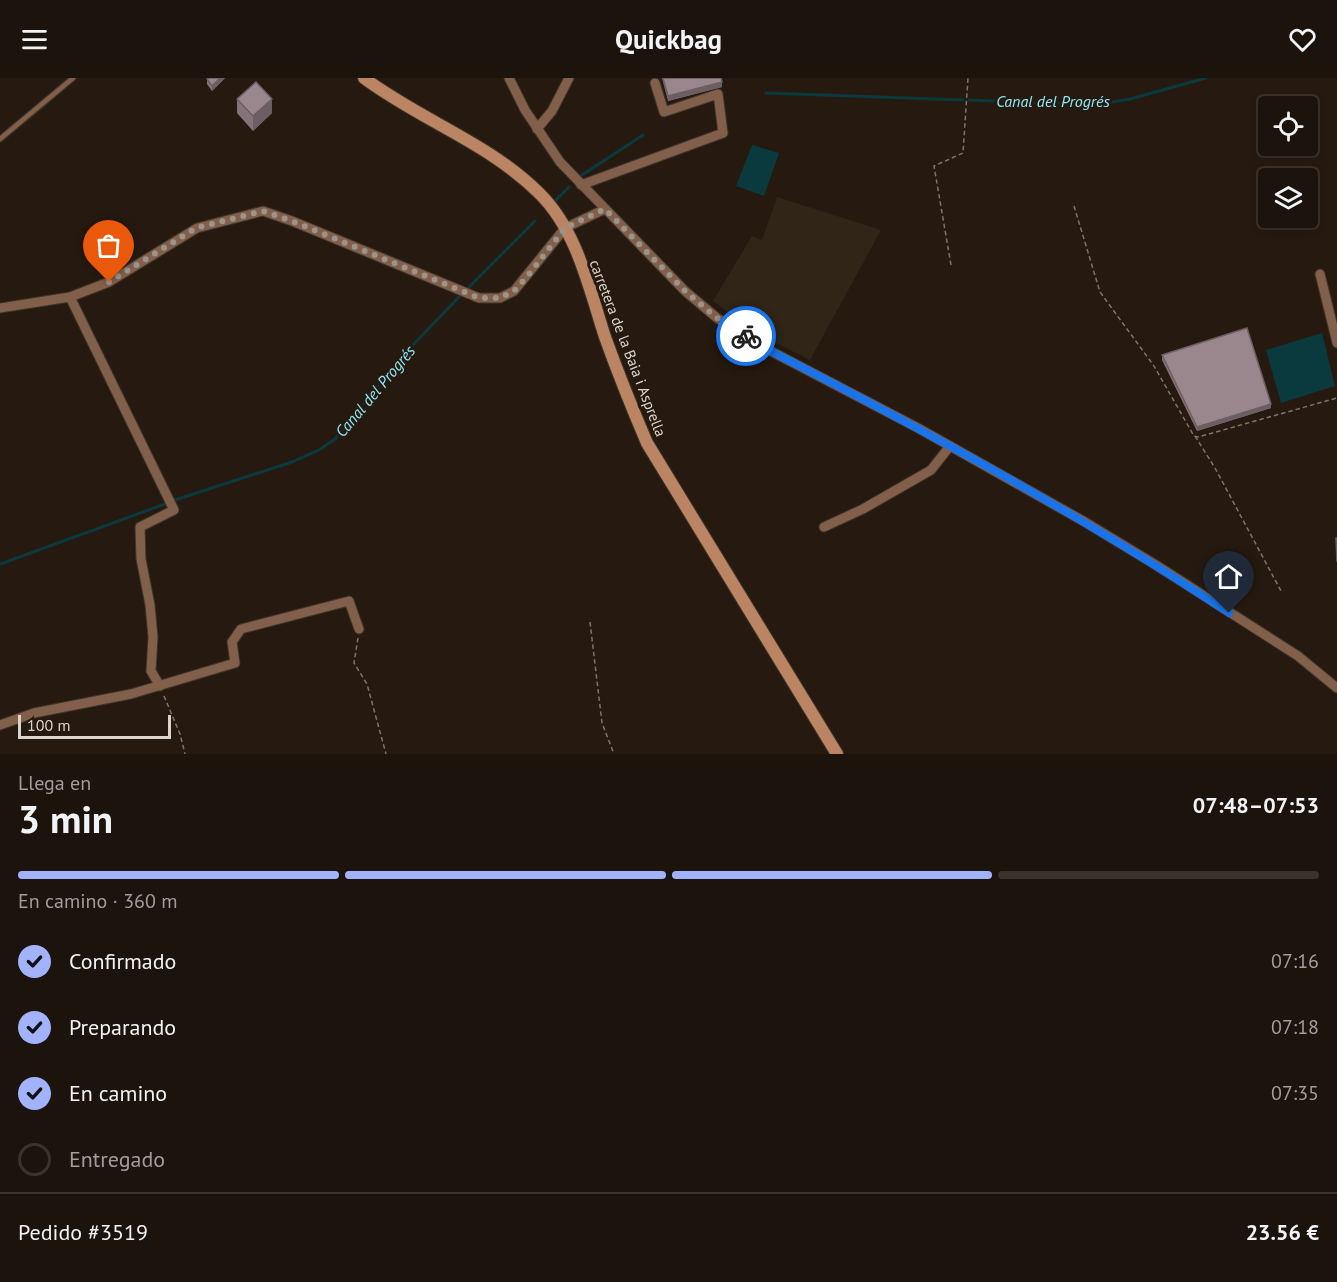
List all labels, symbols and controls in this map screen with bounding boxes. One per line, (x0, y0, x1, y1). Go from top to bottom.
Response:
text: Quickbag (615, 22, 722, 56)
icon: menu (18, 23, 51, 56)
icon: heart (1286, 23, 1319, 56)
water label: Canal del Progrés (996, 91, 1110, 111)
map controls (1258, 96, 1318, 228)
button: locate (1258, 96, 1318, 156)
button: layers (1258, 168, 1318, 228)
pin (83, 220, 134, 282)
icon: bag (92, 229, 125, 262)
street label: carretera de la Baia i Asprella (585, 257, 671, 439)
courier (716, 306, 776, 366)
icon: bike (730, 320, 763, 353)
water label: Canal del Progrés (331, 341, 420, 441)
pin (1203, 551, 1254, 613)
icon: home (1212, 560, 1245, 593)
scale bar (18, 712, 171, 740)
text: 100 m (27, 715, 70, 735)
text: Llega en (18, 770, 91, 796)
text: 07:48–07:53 (1193, 791, 1319, 819)
text: 3 min (18, 793, 113, 844)
text: En camino · 360 m (18, 888, 178, 914)
icon: check (18, 945, 51, 978)
text: Confirmado (69, 947, 176, 975)
text: 07:16 (1271, 948, 1319, 974)
icon: check (18, 1011, 51, 1044)
text: Preparando (69, 1013, 176, 1041)
text: 07:18 (1271, 1014, 1319, 1040)
icon: check (18, 1077, 51, 1110)
text: En camino (69, 1079, 167, 1107)
text: 07:35 (1271, 1080, 1319, 1106)
text: Entregado (69, 1145, 165, 1173)
text: Pedido #3519 (18, 1218, 148, 1246)
text: 23.56 € (1246, 1218, 1319, 1246)

